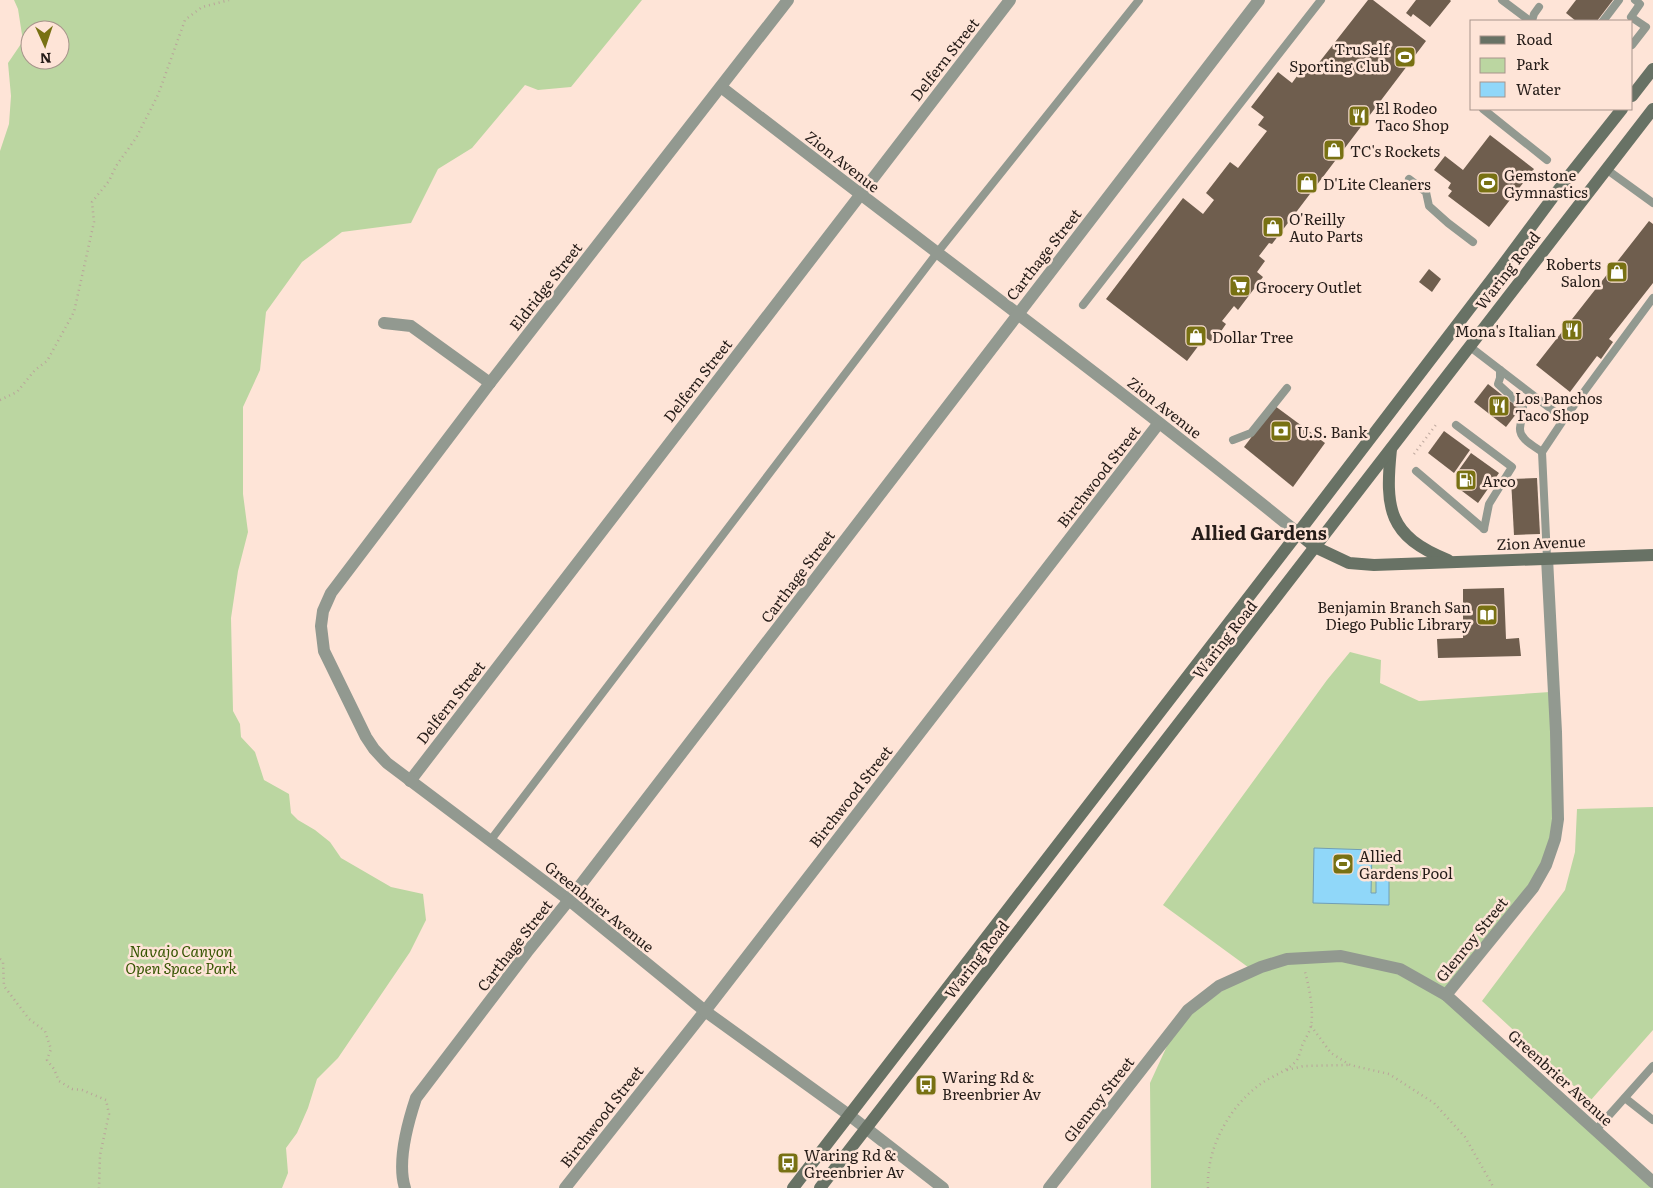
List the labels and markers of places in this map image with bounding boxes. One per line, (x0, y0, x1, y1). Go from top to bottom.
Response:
place label: TruSelf Sporting Club (1289, 37, 1390, 77)
sports icon: TruSelf Sporting Club (1393, 45, 1417, 69)
place label: El Rodeo Taco Shop (1375, 96, 1449, 136)
restaurant icon: El Rodeo Taco Shop (1347, 104, 1371, 128)
shop icon: TC's Rockets (1322, 138, 1346, 162)
place label: TC's Rockets (1350, 139, 1440, 162)
place label: Gemstone Gymnastics (1504, 163, 1588, 203)
shop icon: D'Lite Cleaners (1295, 171, 1319, 195)
sports icon: Gemstone Gymnastics (1476, 171, 1500, 195)
place label: D'Lite Cleaners (1323, 172, 1431, 195)
place label: O'Reilly Auto Parts (1289, 207, 1363, 247)
shop icon: O'Reilly Auto Parts (1261, 215, 1285, 239)
place label: Roberts Salon (1546, 252, 1601, 292)
shop icon: Roberts Salon (1605, 260, 1629, 284)
supermarket icon: Grocery Outlet (1228, 274, 1252, 298)
place label: Grocery Outlet (1256, 275, 1362, 298)
restaurant icon: Mona's Italian (1560, 318, 1584, 342)
place label: Mona's Italian (1455, 319, 1556, 342)
shop icon: Dollar Tree (1184, 324, 1208, 348)
place label: Dollar Tree (1212, 325, 1294, 348)
place label: Los Panchos Taco Shop (1515, 386, 1602, 426)
restaurant icon: Los Panchos Taco Shop (1487, 394, 1511, 418)
bank icon: U.S. Bank (1269, 419, 1293, 443)
place label: U.S. Bank (1297, 420, 1368, 443)
fuel station icon: Arco (1454, 468, 1478, 492)
place label: Arco (1482, 469, 1516, 492)
place label: Benjamin Branch San Diego Public Library (1317, 595, 1471, 635)
library icon: Benjamin Branch San Diego Public Library (1475, 603, 1499, 627)
place label: Allied Gardens Pool (1359, 844, 1453, 884)
sports icon: Allied Gardens Pool (1331, 852, 1355, 876)
place label: Waring Rd & Breenbrier Av (942, 1065, 1041, 1105)
bus stop icon: Waring Rd & Breenbrier Av (914, 1073, 938, 1097)
place label: Waring Rd & Greenbrier Av (804, 1143, 905, 1183)
bus stop icon: Waring Rd & Greenbrier Av (776, 1151, 800, 1175)

